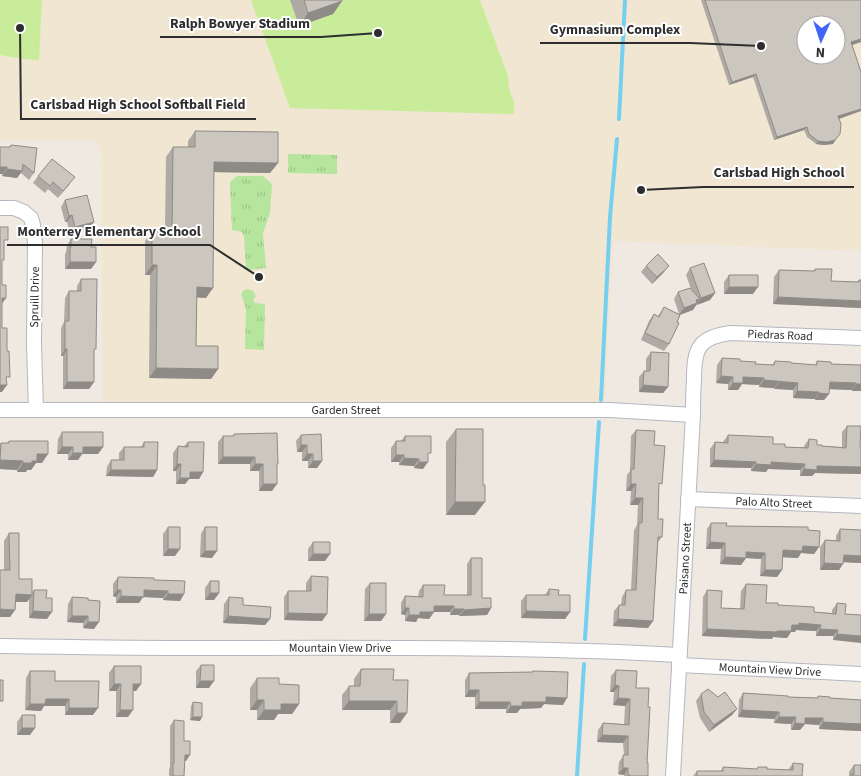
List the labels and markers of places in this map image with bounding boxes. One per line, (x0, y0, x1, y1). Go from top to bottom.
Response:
callout: Ralph Bowyer Stadium (160, 8, 321, 37)
callout: Gymnasium Complex (540, 14, 690, 43)
callout: Carlsbad High School Softball Field (21, 90, 256, 119)
callout: Carlsbad High School (703, 158, 854, 187)
callout: Monterrey Elementary School (7, 216, 210, 245)

